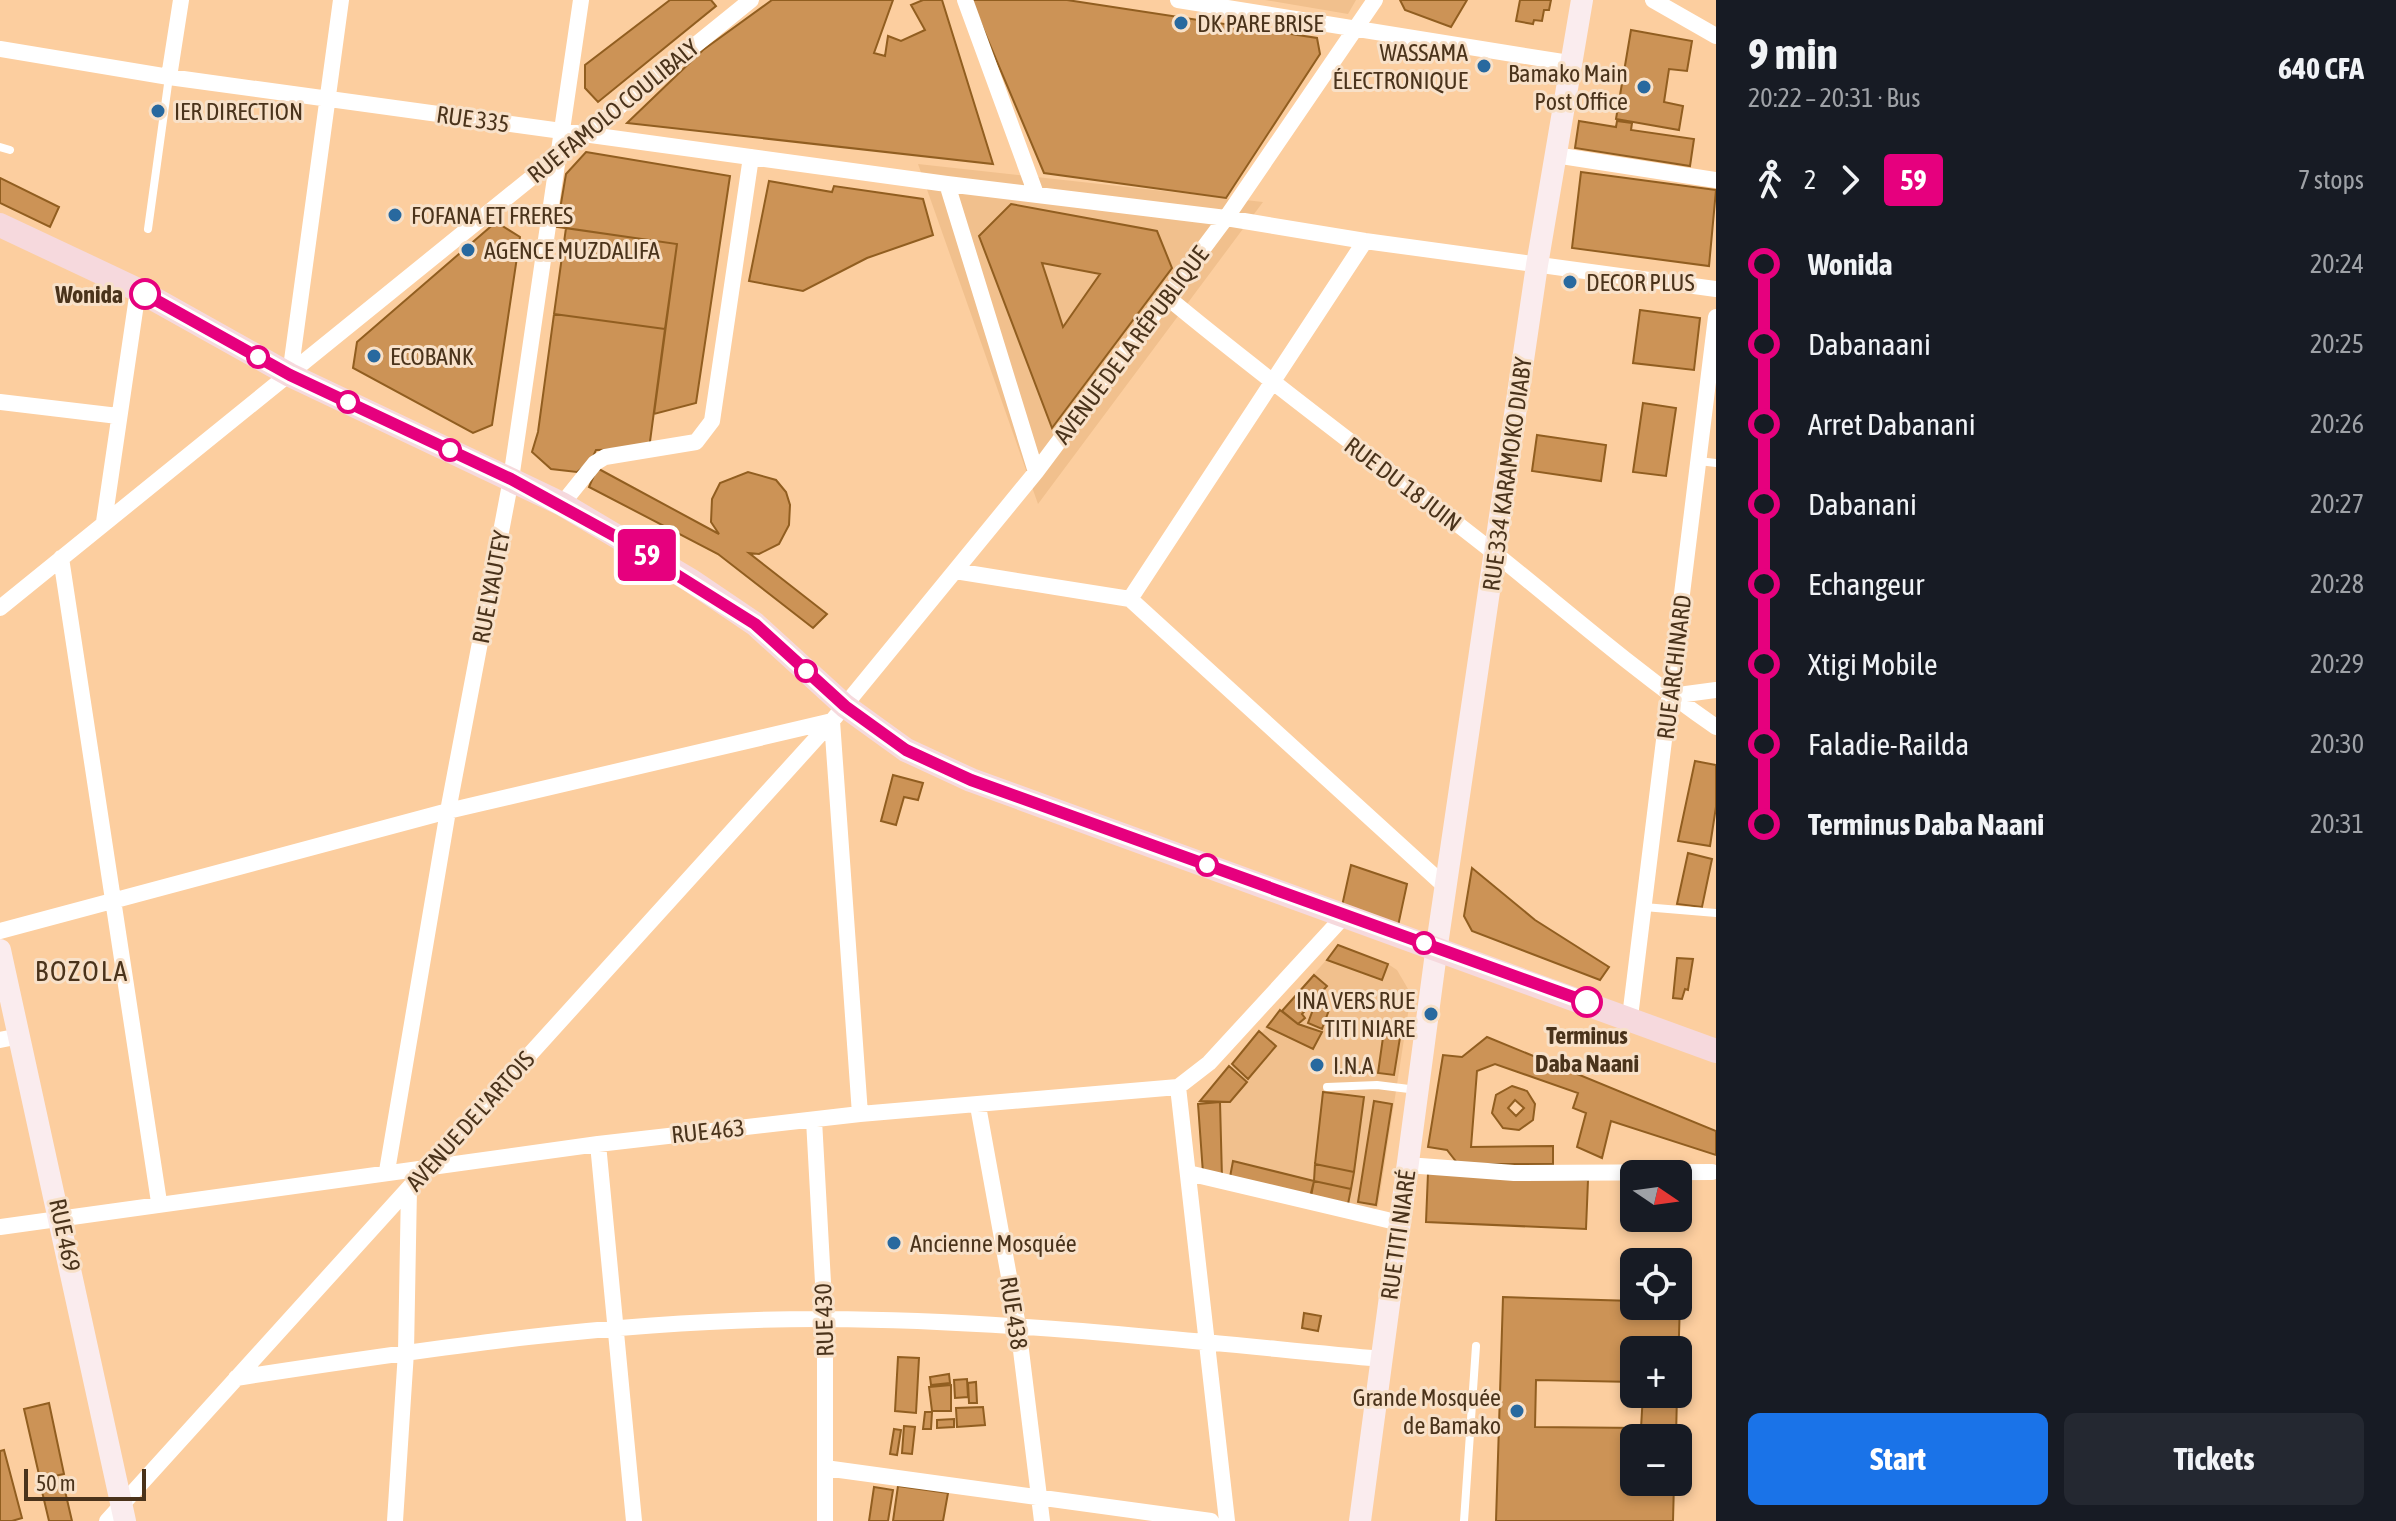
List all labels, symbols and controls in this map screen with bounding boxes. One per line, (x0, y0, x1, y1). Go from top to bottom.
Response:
place label: DK PARE BRISE (1197, 10, 1323, 37)
marker: DK PARE BRISE (1172, 14, 1190, 32)
text: 9 min (1748, 28, 1838, 78)
street label: RUE FAMOLO COULIBALY (522, 34, 704, 188)
place label: WASSAMA ÉLECTRONIQUE (1332, 39, 1468, 94)
text: 640 CFA (2278, 51, 2364, 85)
marker: WASSAMA ÉLECTRONIQUE (1475, 57, 1493, 75)
place label: Bamako Main Post Office (1508, 60, 1628, 115)
marker: Bamako Main Post Office (1635, 78, 1653, 96)
text: 20:22 – 20:31 · Bus (1748, 83, 1920, 113)
place label: IER DIRECTION (174, 98, 303, 125)
street label: RUE 335 (435, 101, 511, 137)
marker: IER DIRECTION (149, 102, 167, 120)
icon: walk (1748, 158, 1792, 202)
icon: forward (1828, 158, 1872, 202)
text: 59 (1900, 164, 1927, 196)
text: 2 (1804, 165, 1816, 195)
text: 7 stops (2298, 165, 2364, 195)
place label: FOFANA ET FRERES (411, 202, 573, 229)
marker: FOFANA ET FRERES (386, 206, 404, 224)
place label: AGENCE MUZDALIFA (484, 237, 660, 264)
marker: AGENCE MUZDALIFA (459, 241, 477, 259)
street label: AVENUE DE LA RÉPUBLIQUE (1048, 241, 1214, 449)
text: Wonida (1808, 247, 1893, 281)
text: 20:24 (2310, 249, 2364, 279)
place label: DECOR PLUS (1586, 269, 1695, 296)
marker: DECOR PLUS (1561, 273, 1579, 291)
marker: Wonida (130, 279, 160, 309)
place label: Wonida (54, 281, 123, 308)
text: Dabanaani (1808, 327, 1931, 361)
text: 20:25 (2310, 329, 2364, 359)
place label: ECOBANK (390, 343, 474, 370)
unlabelled marker (247, 346, 269, 368)
marker: ECOBANK (365, 347, 383, 365)
street label: RUE 334 KARAMOKO DIABY (1477, 355, 1537, 593)
unlabelled marker (337, 391, 359, 413)
text: Arret Dabanani (1808, 407, 1976, 441)
text: 20:26 (2310, 409, 2364, 439)
street label: RUE DU 18 JUIN (1340, 432, 1466, 536)
unlabelled marker (439, 439, 461, 461)
text: Dabanani (1808, 487, 1917, 521)
text: 20:27 (2310, 489, 2364, 519)
street label: RUE LYAUTEY (467, 528, 515, 646)
line badge: 59 (611, 529, 683, 581)
text: 59 (634, 539, 660, 571)
text: Echangeur (1808, 567, 1924, 601)
text: 20:28 (2310, 569, 2364, 599)
street label: RUE ARCHINARD (1652, 593, 1696, 741)
text: Xtigi Mobile (1808, 647, 1938, 681)
text: 20:29 (2310, 649, 2364, 679)
unlabelled marker (795, 660, 817, 682)
text: Faladie-Railda (1808, 727, 1969, 761)
text: 20:30 (2310, 729, 2364, 759)
text: Terminus Daba Naani (1808, 807, 2044, 841)
text: 20:31 (2310, 809, 2364, 839)
unlabelled marker (1196, 854, 1218, 876)
unlabelled marker (1413, 932, 1435, 954)
district label: BOZOLA (35, 955, 129, 987)
place label: INA VERS RUE TITI NIARE (1296, 987, 1415, 1042)
marker: Terminus Daba Naani (1572, 987, 1602, 1017)
marker: INA VERS RUE TITI NIARE (1422, 1005, 1440, 1023)
place label: Terminus Daba Naani (1535, 1022, 1639, 1077)
street label: AVENUE DE L'ARTOIS (400, 1046, 540, 1196)
place label: I.N.A (1333, 1052, 1374, 1079)
marker: I.N.A (1308, 1056, 1326, 1074)
street label: RUE 463 (670, 1114, 746, 1148)
north arrow (1620, 1160, 1692, 1232)
map controls (1620, 1160, 1692, 1496)
street label: RUE TITI NIARÉ (1376, 1168, 1420, 1302)
street label: RUE 469 (44, 1196, 86, 1274)
place label: Ancienne Mosquée (910, 1230, 1077, 1257)
marker: Ancienne Mosquée (885, 1234, 903, 1252)
button: locate (1620, 1248, 1692, 1320)
street label: RUE 438 (995, 1275, 1033, 1351)
street label: RUE 430 (809, 1283, 839, 1357)
button: + (1620, 1336, 1692, 1408)
place label: Grande Mosquée de Bamako (1353, 1384, 1501, 1439)
marker: Grande Mosquée de Bamako (1508, 1402, 1526, 1420)
button: Start (1748, 1413, 2048, 1505)
button: Tickets (2064, 1413, 2364, 1505)
button: − (1620, 1424, 1692, 1496)
scale bar (24, 1465, 146, 1501)
text: 50 m (36, 1470, 76, 1496)

